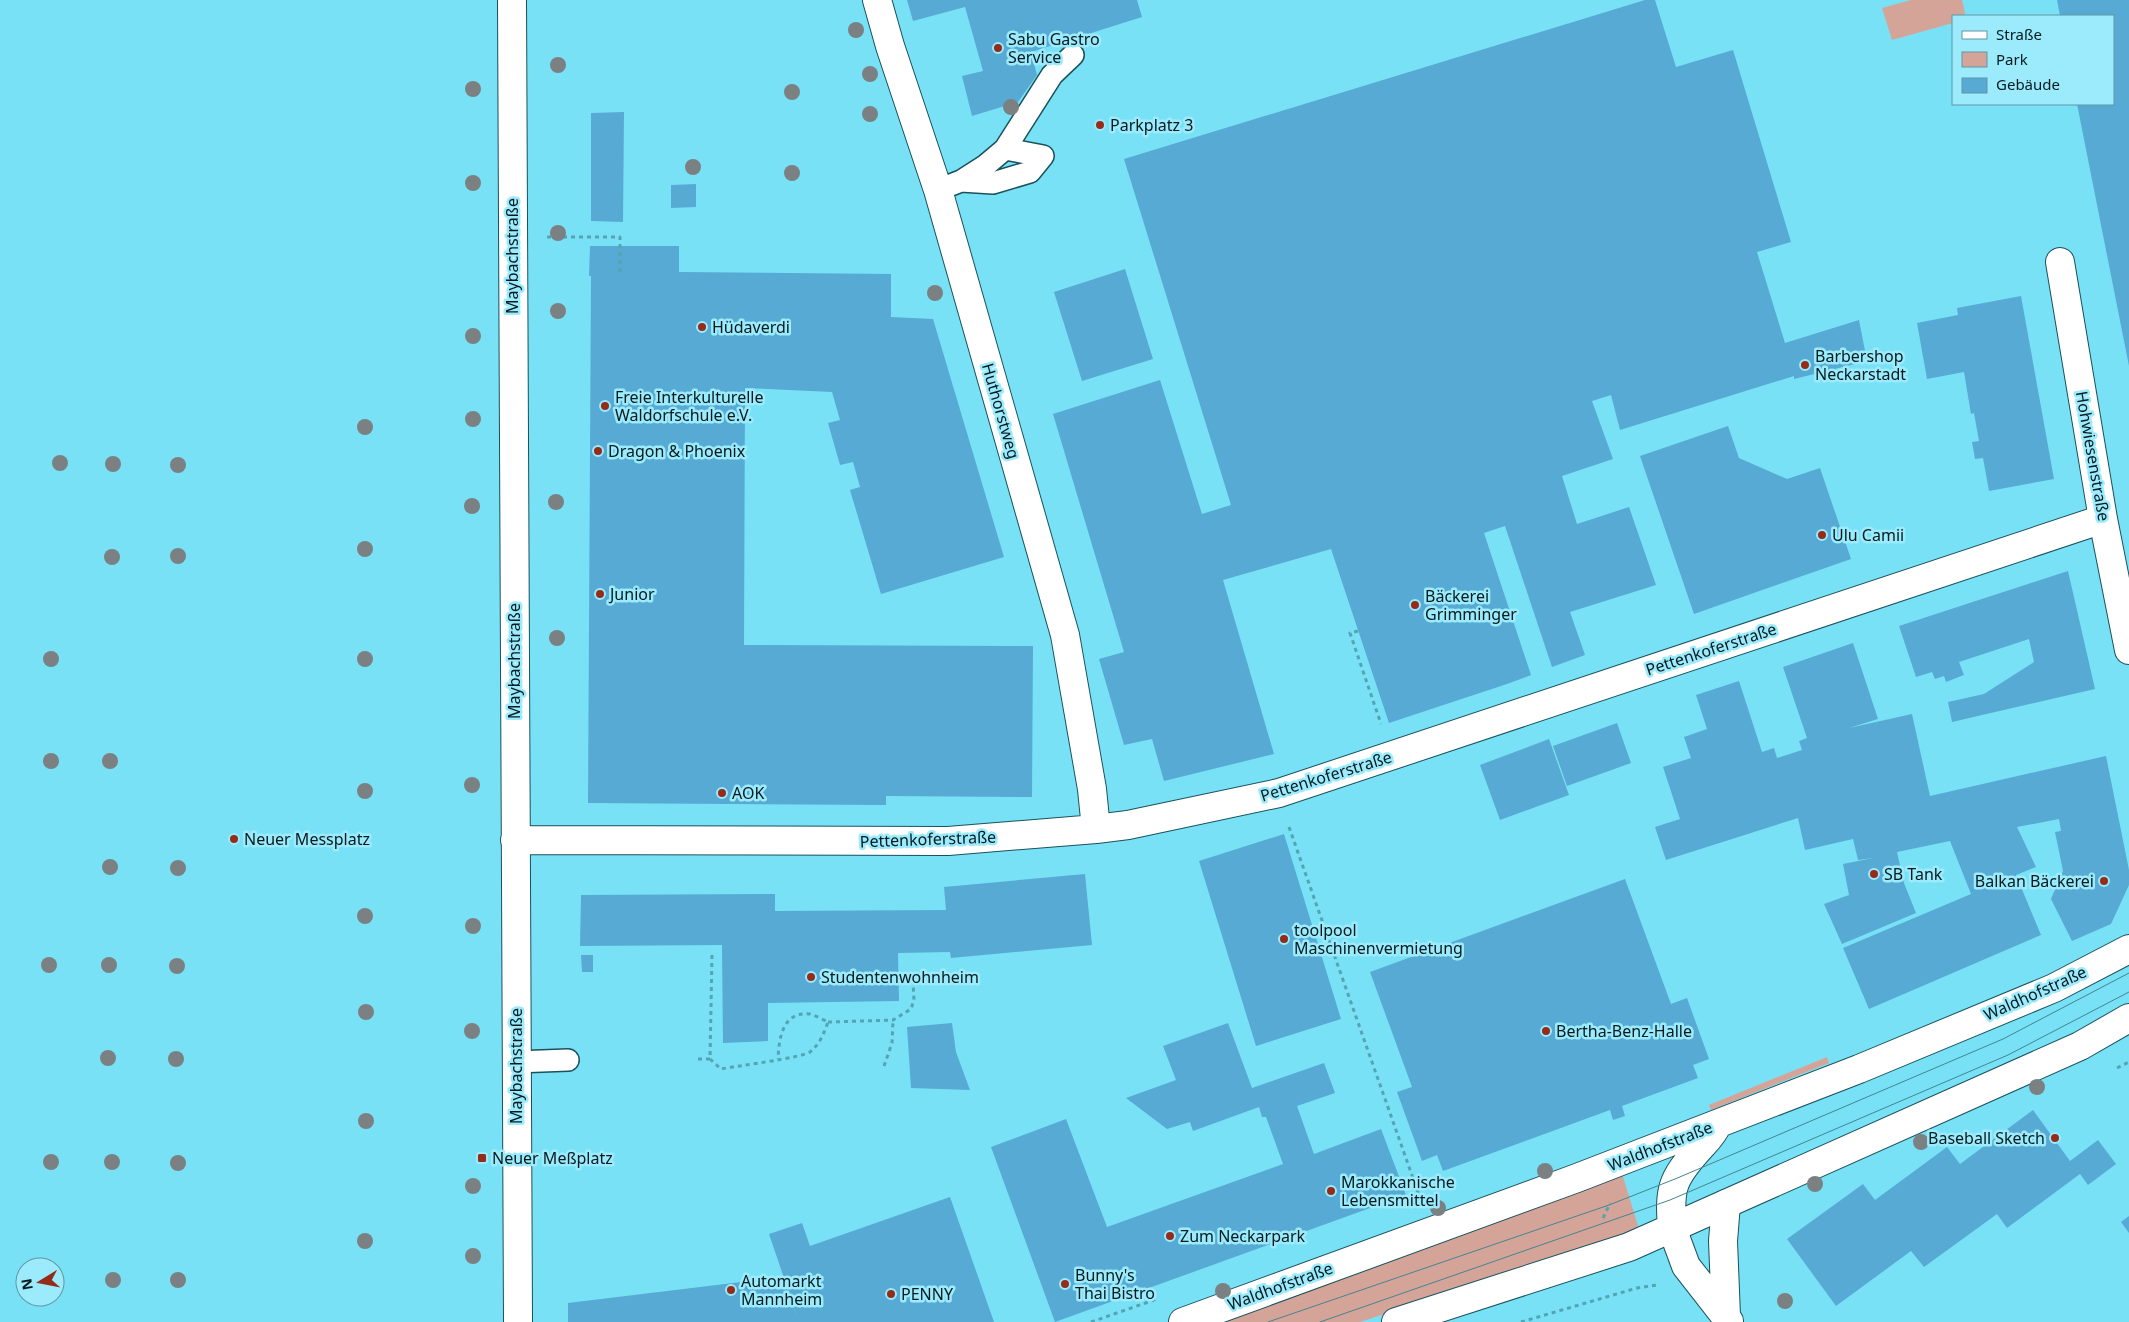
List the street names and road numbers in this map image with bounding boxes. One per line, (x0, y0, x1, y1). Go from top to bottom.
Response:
street label: Maybachstraße (501, 198, 523, 314)
street label: Huthorstweg (977, 361, 1025, 461)
street label: Hohwiesenstraße (2071, 389, 2115, 523)
street label: Maybachstraße (503, 603, 525, 719)
street label: Pettenkoferstraße (1643, 617, 1779, 681)
street label: Pettenkoferstraße (1258, 746, 1394, 806)
street label: Pettenkoferstraße (859, 826, 997, 852)
street label: Waldhofstraße (1980, 960, 2090, 1026)
street label: Maybachstraße (505, 1008, 527, 1124)
street label: Waldhofstraße (1605, 1116, 1715, 1176)
street label: Waldhofstraße (1224, 1257, 1336, 1315)

